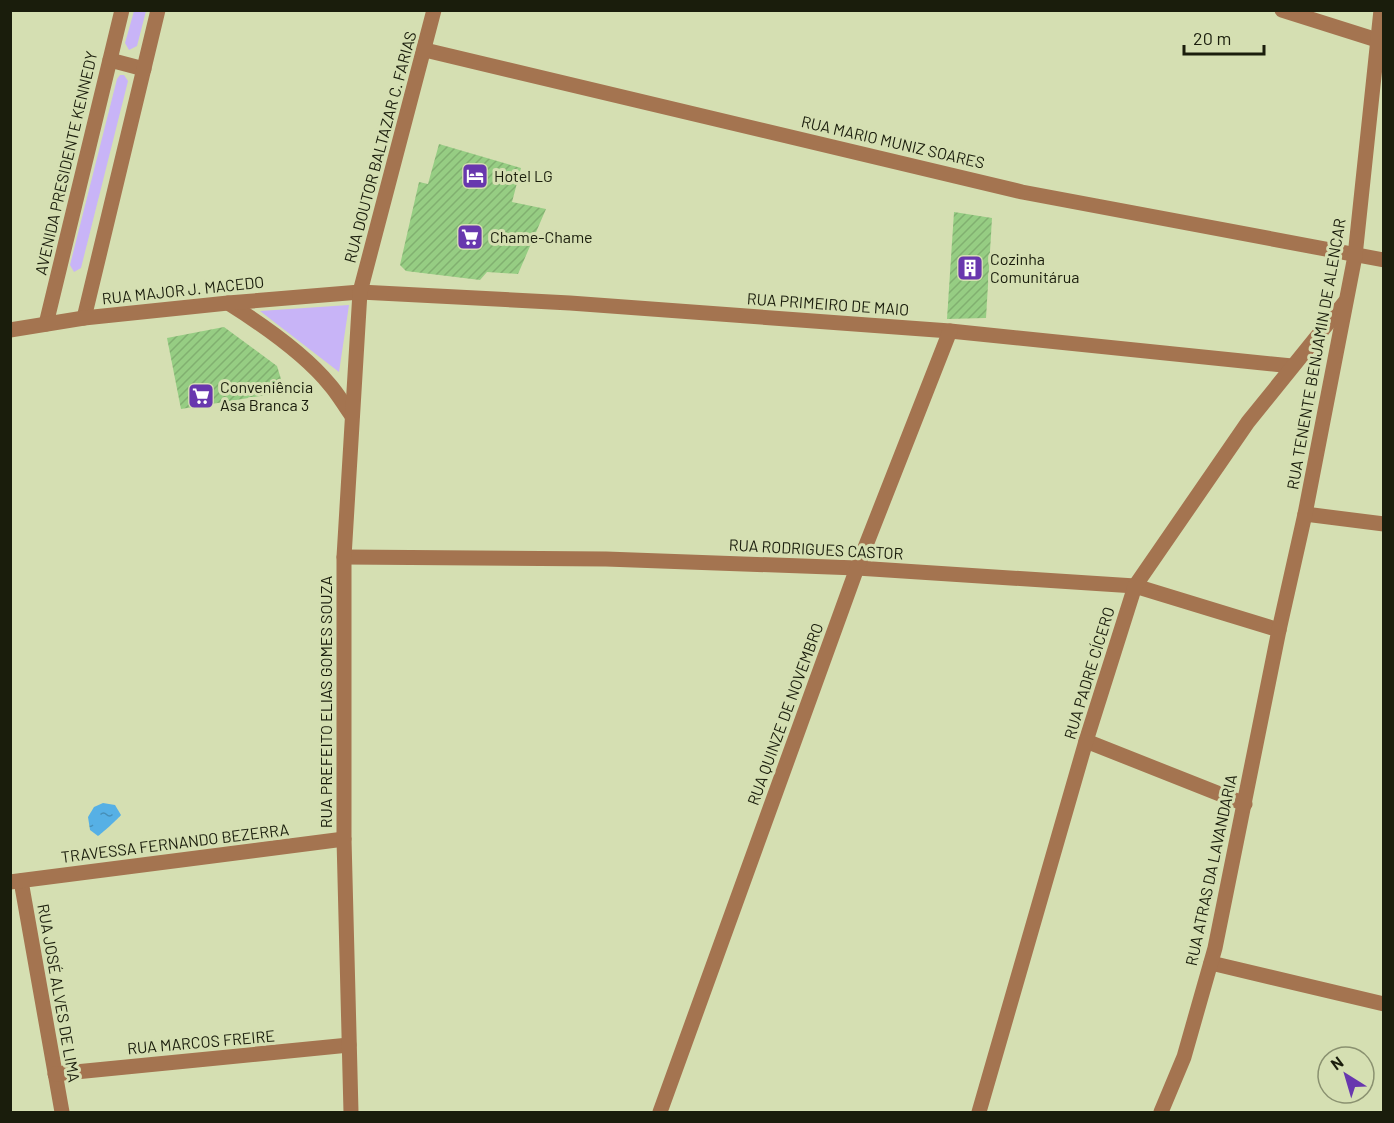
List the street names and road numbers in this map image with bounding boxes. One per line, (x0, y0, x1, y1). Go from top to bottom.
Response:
street label: RUA DOUTOR BALTAZAR C. FARIAS (339, 29, 420, 265)
street label: AVENIDA PRESIDENTE KENNEDY (30, 49, 101, 277)
street label: RUA MARIO MUNIZ SOARES (800, 111, 987, 172)
street label: RUA TENENTE BENJAMIN DE ALENCAR (1282, 217, 1349, 491)
street label: RUA MAJOR J. MACEDO (101, 272, 265, 307)
street label: RUA PRIMEIRO DE MAIO (746, 288, 910, 319)
street label: RUA RODRIGUES CASTOR (728, 534, 904, 563)
street label: RUA PREFEITO ELIAS GOMES SOUZA (316, 575, 335, 828)
street label: RUA PADRE CÍCERO (1059, 604, 1118, 741)
street label: RUA QUINZE DE NOVEMBRO (743, 620, 826, 808)
street label: RUA ATRAS DA LAVANDARIA (1181, 772, 1240, 967)
street label: TRAVESSA FERNANDO BEZERRA (60, 819, 290, 866)
street label: RUA JOSÉ ALVES DE LIMA (34, 902, 85, 1084)
street label: RUA MARCOS FREIRE (126, 1026, 276, 1057)

